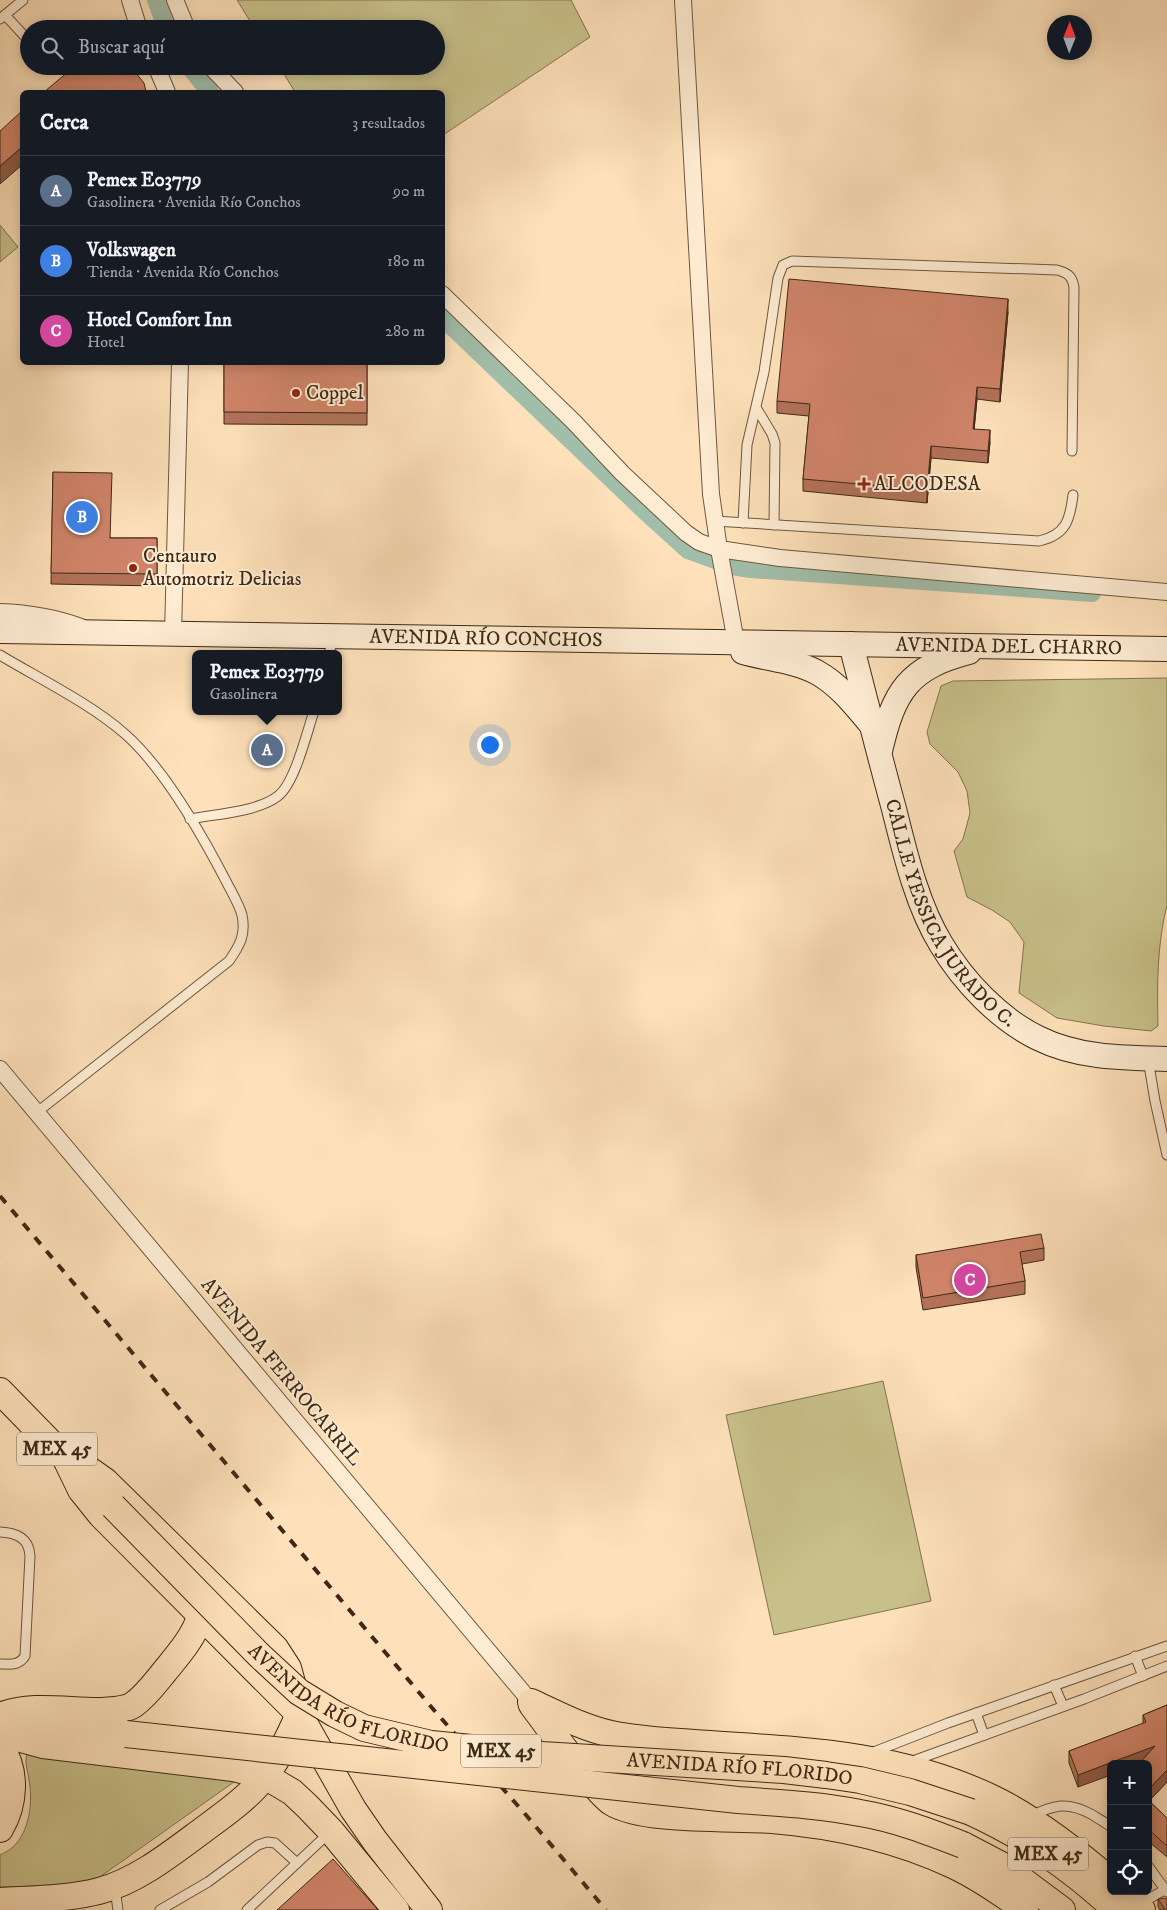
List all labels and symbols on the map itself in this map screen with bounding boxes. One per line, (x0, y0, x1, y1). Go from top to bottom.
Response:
north arrow (1047, 15, 1092, 60)
place label: Coppel (306, 381, 363, 406)
marker: Coppel (290, 387, 302, 399)
place label: ALCODESA (874, 472, 981, 497)
marker: ALCODESA (858, 478, 870, 490)
pin: B (66, 498, 98, 536)
place label: Centauro Automotriz Delicias (143, 544, 302, 592)
marker: Centauro Automotriz Delicias (127, 562, 139, 574)
street label: AVENIDA RÍO CONCHOS (369, 624, 603, 653)
street label: AVENIDA DEL CHARRO (895, 632, 1122, 661)
pin: A (251, 731, 283, 769)
your location (477, 732, 503, 758)
street label: CALLE YESSICA JURADO C. (879, 796, 1020, 1033)
pin: C (954, 1261, 986, 1299)
street label: AVENIDA FERROCARRIL (195, 1273, 367, 1472)
road number: MEX 45 (17, 1432, 97, 1466)
street label: AVENIDA RÍO FLORIDO (242, 1638, 450, 1758)
road number: MEX 45 (461, 1734, 541, 1768)
street label: AVENIDA RÍO FLORIDO (626, 1748, 854, 1791)
road number: MEX 45 (1008, 1838, 1088, 1870)

